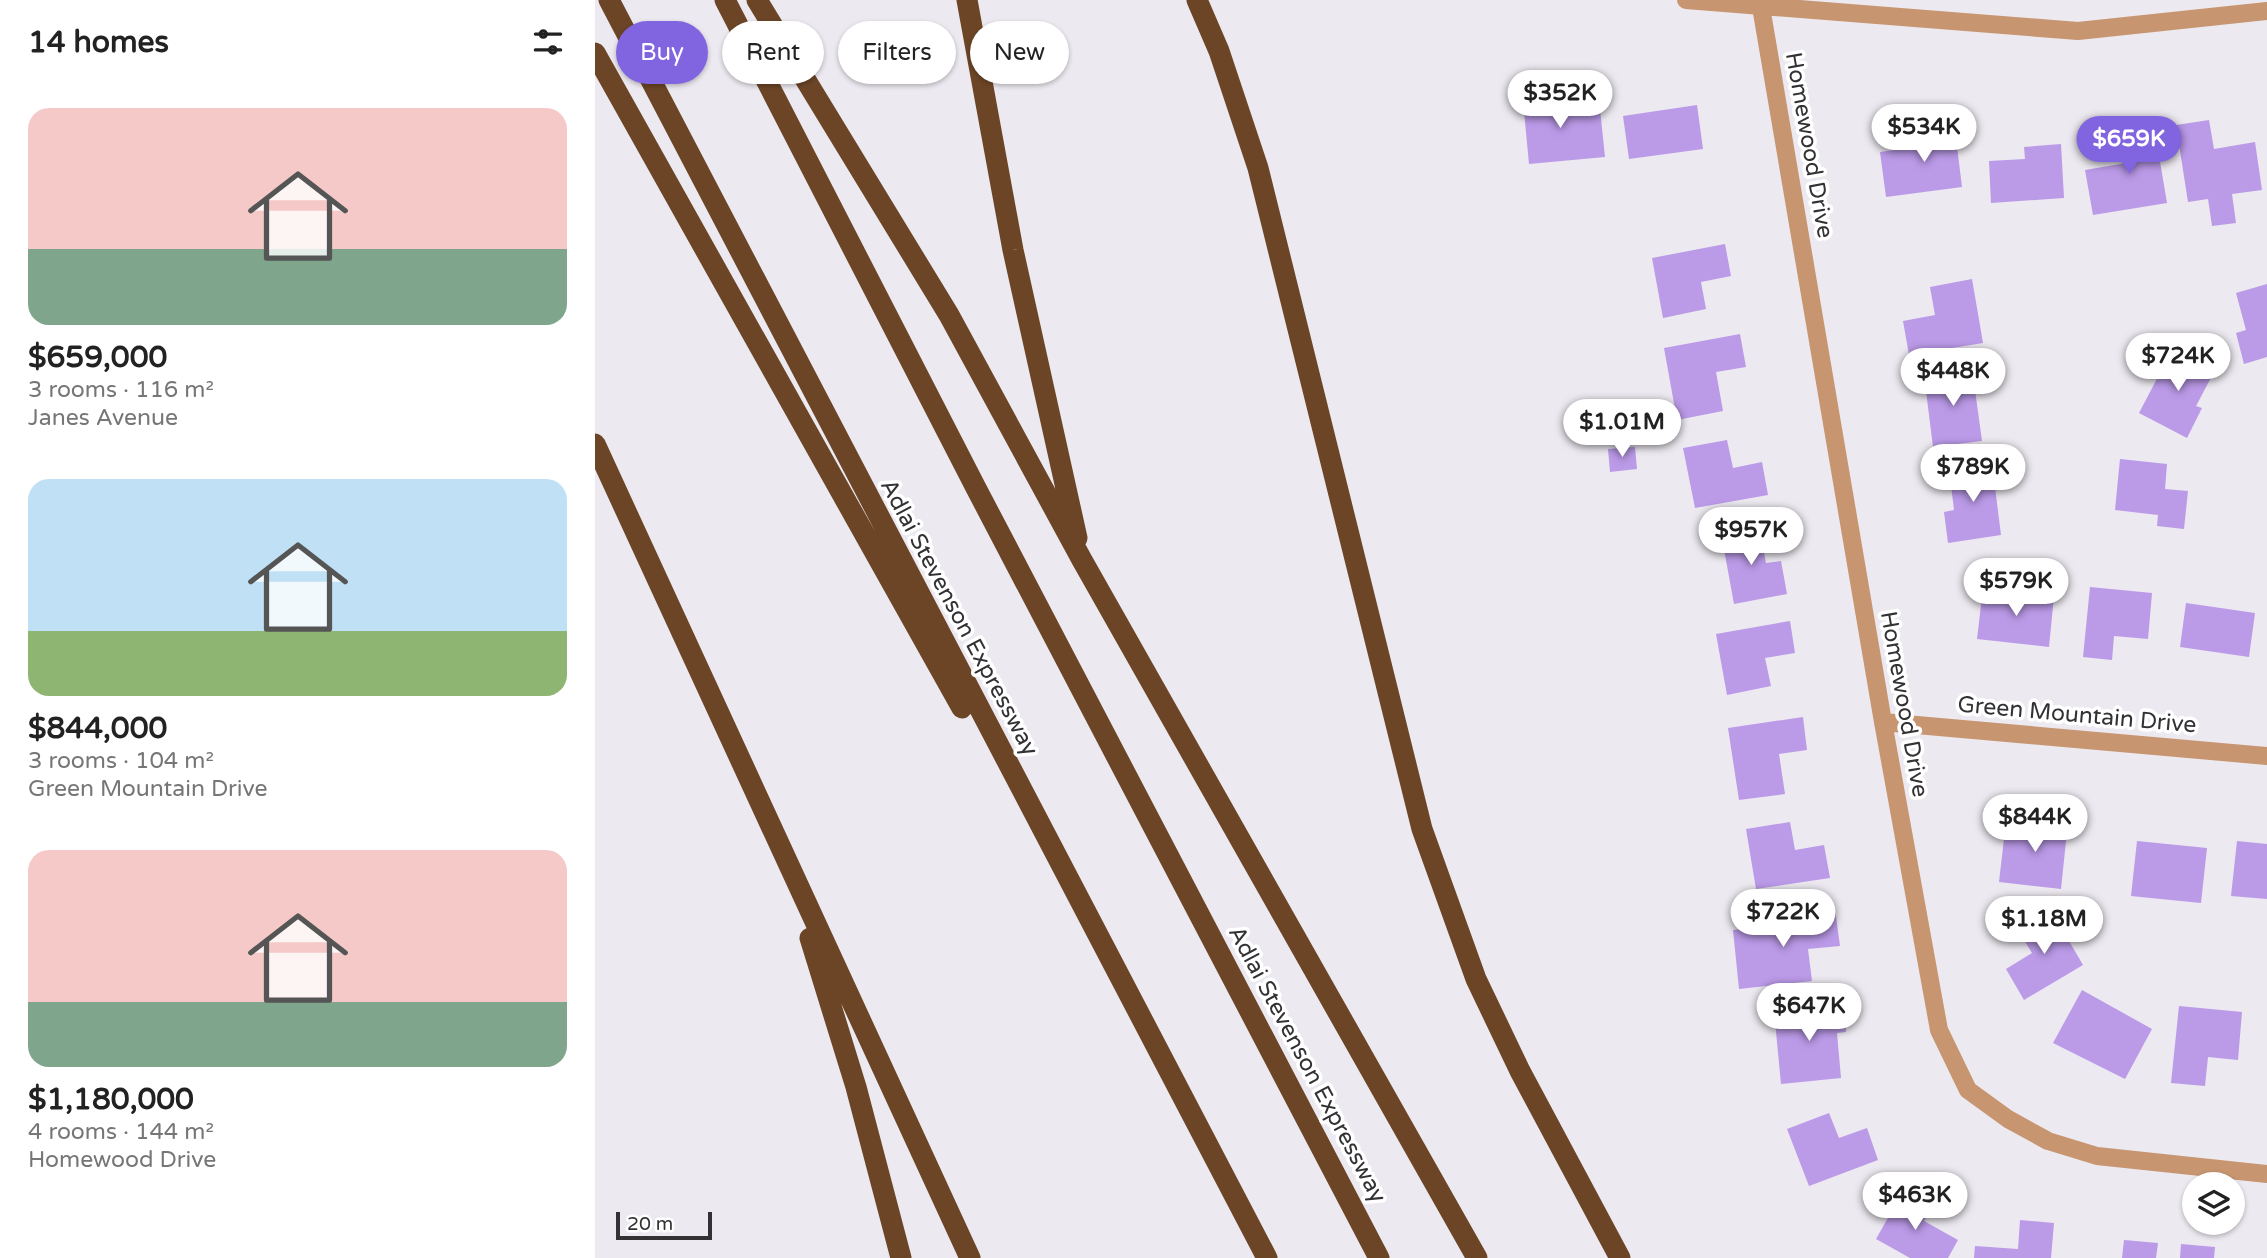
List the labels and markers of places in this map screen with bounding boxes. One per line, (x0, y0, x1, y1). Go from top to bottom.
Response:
pin: $352K (1511, 71, 1609, 130)
pin: $534K (1875, 104, 1973, 164)
pin: $659K (2080, 116, 2178, 176)
pin: $724K (2129, 334, 2227, 393)
pin: $448K (1904, 348, 2002, 408)
pin: $1.01M (1565, 400, 1679, 459)
pin: $789K (1924, 444, 2022, 504)
pin: $957K (1702, 508, 1800, 567)
pin: $579K (1967, 558, 2065, 618)
pin: $844K (1986, 794, 2084, 854)
pin: $722K (1734, 890, 1832, 949)
pin: $1.18M (1987, 897, 2101, 956)
pin: $647K (1760, 984, 1858, 1043)
pin: $463K (1866, 1172, 1964, 1232)

